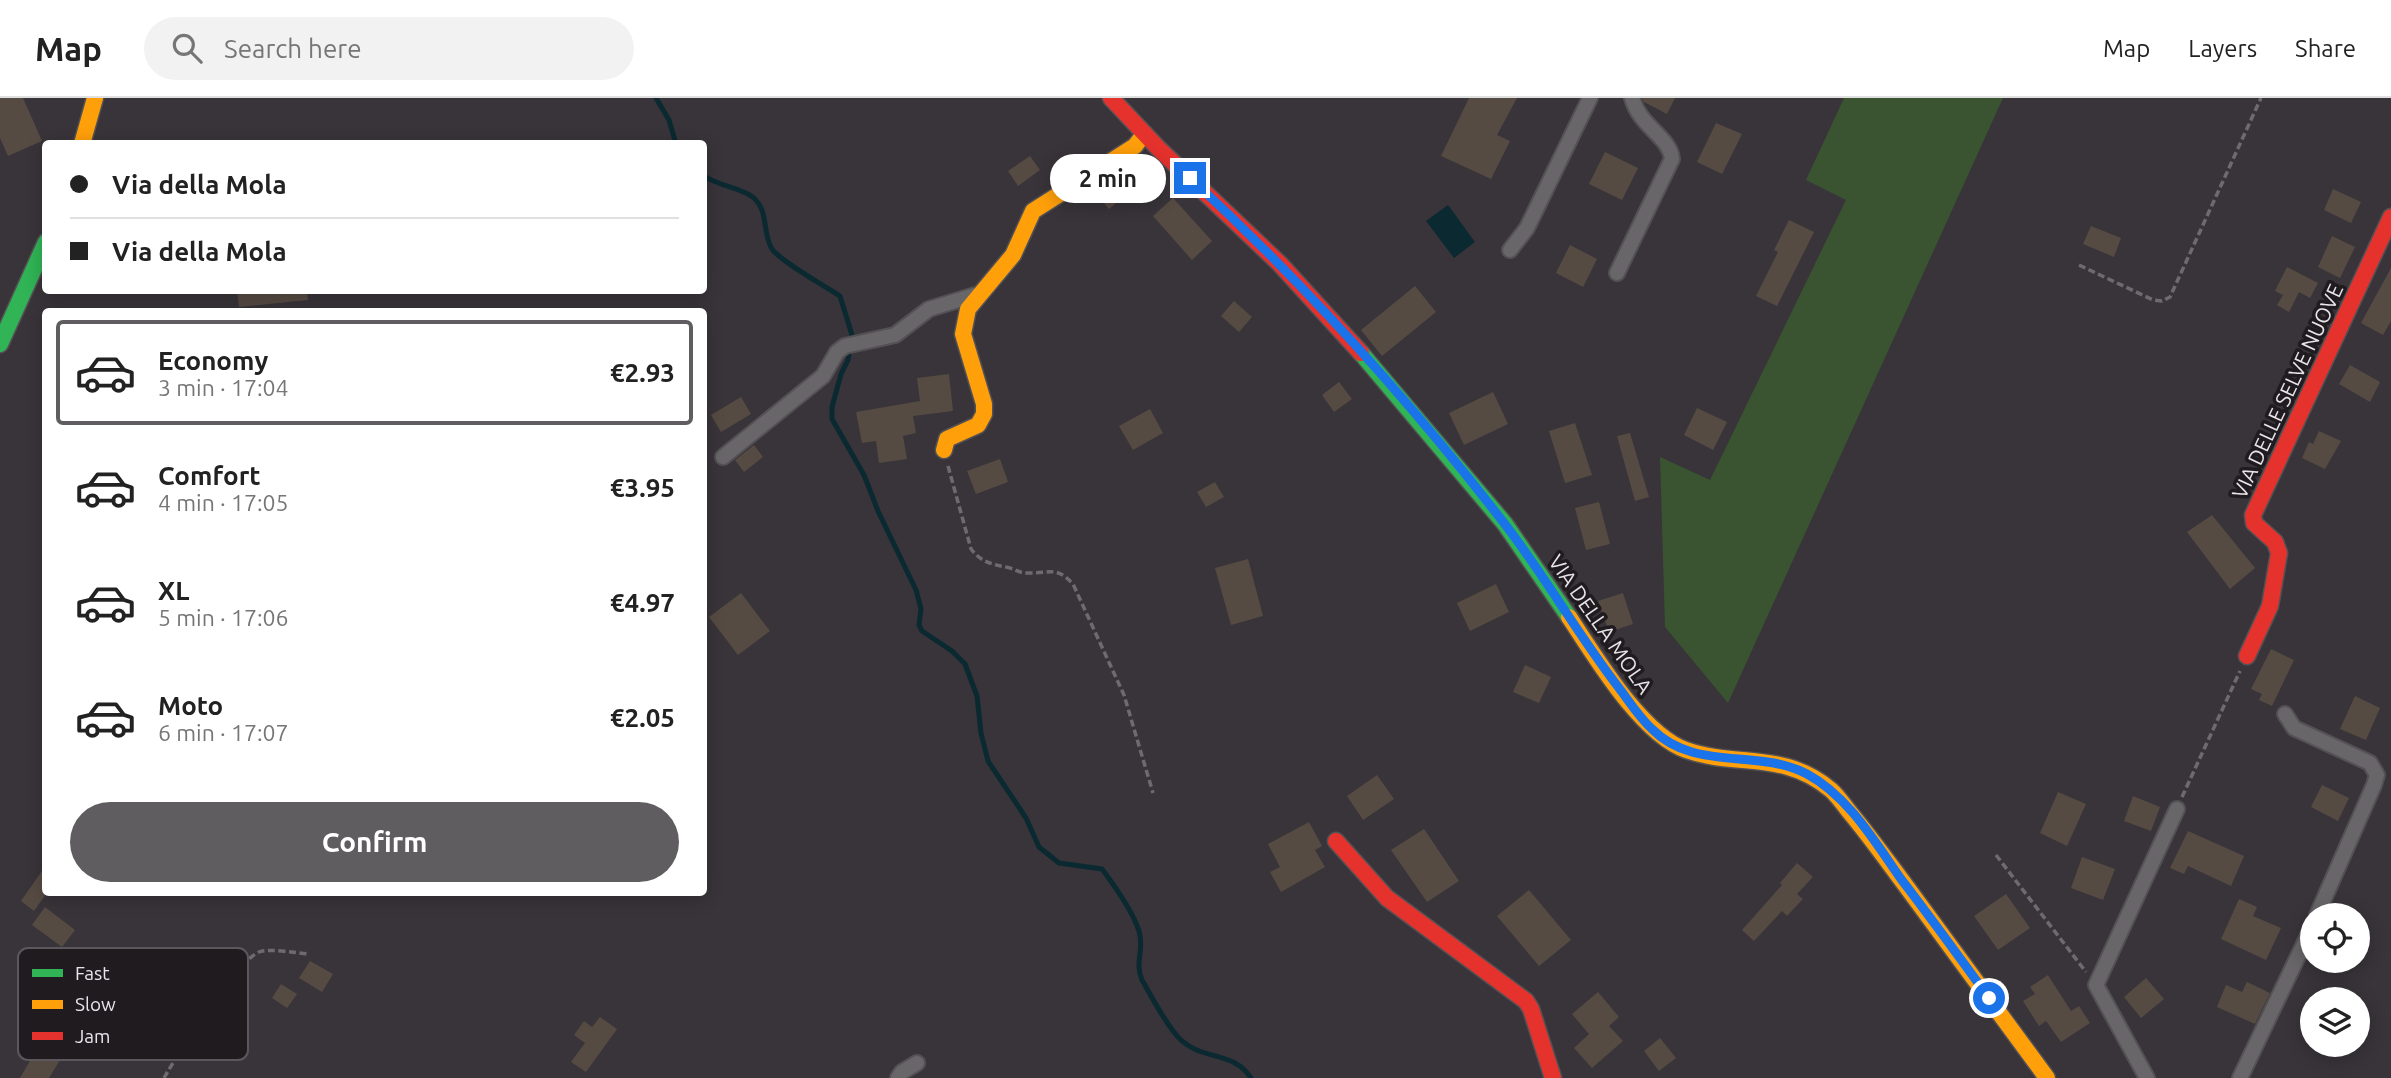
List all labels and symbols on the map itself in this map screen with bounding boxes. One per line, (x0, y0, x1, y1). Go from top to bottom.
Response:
callout: 2 min (1050, 154, 1166, 202)
route end (1174, 162, 1206, 194)
street label: VIA DELLE SELVE NUOVE (2227, 280, 2347, 502)
street label: VIA DELLA MOLA (1544, 550, 1658, 698)
legend (18, 948, 248, 1060)
text: Fast (75, 962, 110, 984)
route start (1973, 982, 2005, 1014)
text: Slow (75, 993, 116, 1015)
text: Jam (75, 1025, 111, 1047)

